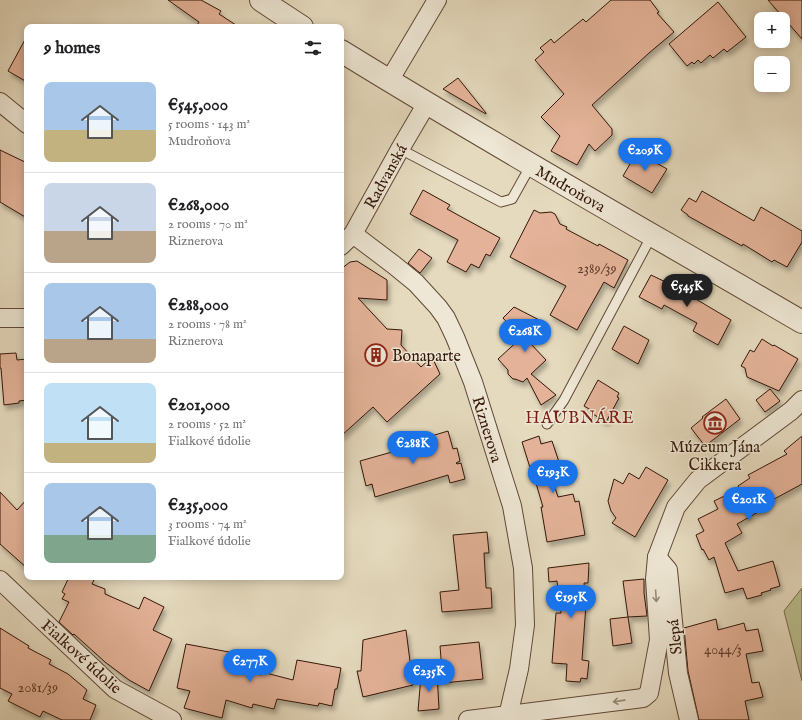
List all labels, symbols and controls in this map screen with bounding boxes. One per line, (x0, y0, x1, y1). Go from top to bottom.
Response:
map controls (754, 12, 790, 92)
button: + (754, 12, 790, 48)
icon: filters (302, 37, 324, 59)
text: 9 homes (44, 38, 100, 59)
button: − (754, 56, 790, 92)
text: €545,000 (168, 95, 228, 116)
icon: home (76, 98, 124, 146)
text: 5 rooms · 143 m² (168, 116, 250, 133)
text: Mudroňova (168, 133, 231, 150)
pin: €209K (617, 138, 673, 172)
street label: Radvanská (361, 141, 413, 213)
text: €209K (627, 142, 663, 159)
street label: Mudroňova (532, 162, 608, 218)
text: €268,000 (168, 195, 229, 216)
icon: home (76, 199, 124, 247)
text: 2 rooms · 70 m² (168, 216, 248, 233)
text: Riznerova (168, 233, 223, 250)
house number: 2389/39 (577, 260, 617, 278)
pin: €545K (659, 274, 715, 308)
text: €545K (671, 278, 703, 295)
text: €288,000 (168, 295, 229, 316)
icon: home (76, 299, 124, 347)
text: 2 rooms · 78 m² (168, 316, 247, 333)
pin: €268K (497, 319, 553, 353)
text: €268K (508, 323, 542, 340)
text: Riznerova (168, 333, 223, 350)
building icon: Bonaparte (363, 342, 389, 368)
place label: Bonaparte (392, 347, 461, 367)
street label: Riznerova (467, 394, 506, 465)
text: €201,000 (168, 395, 230, 416)
icon: home (76, 399, 124, 447)
district label: HAUBNÁRE (525, 407, 635, 429)
museum icon: Múzeum Jána Cikkera (702, 410, 728, 436)
text: 2 rooms · 52 m² (168, 416, 246, 433)
pin: €288K (385, 431, 441, 465)
text: Fialkové údolie (168, 433, 251, 450)
text: €288K (396, 435, 430, 452)
place label: Múzeum Jána Cikkera (670, 438, 760, 476)
pin: €193K (525, 460, 581, 494)
text: €193K (537, 464, 569, 481)
pin: €201K (721, 487, 777, 521)
text: €201K (732, 491, 766, 508)
text: €235,000 (168, 495, 228, 516)
icon: home (76, 499, 124, 547)
text: 3 rooms · 74 m² (168, 516, 247, 533)
text: Fialkové údolie (168, 533, 251, 550)
pin: €195K (543, 585, 599, 619)
text: €195K (555, 589, 587, 606)
one-way arrow (652, 589, 659, 602)
street label: Fialkové údolie (36, 616, 125, 699)
street label: Slepá (664, 618, 688, 655)
house number: 4044/3 (704, 641, 742, 659)
pin: €277K (222, 649, 278, 683)
text: €277K (232, 653, 268, 670)
pin: €235K (401, 659, 457, 693)
text: €235K (413, 663, 445, 680)
house number: 2081/39 (18, 679, 58, 697)
one-way arrow (613, 697, 626, 705)

